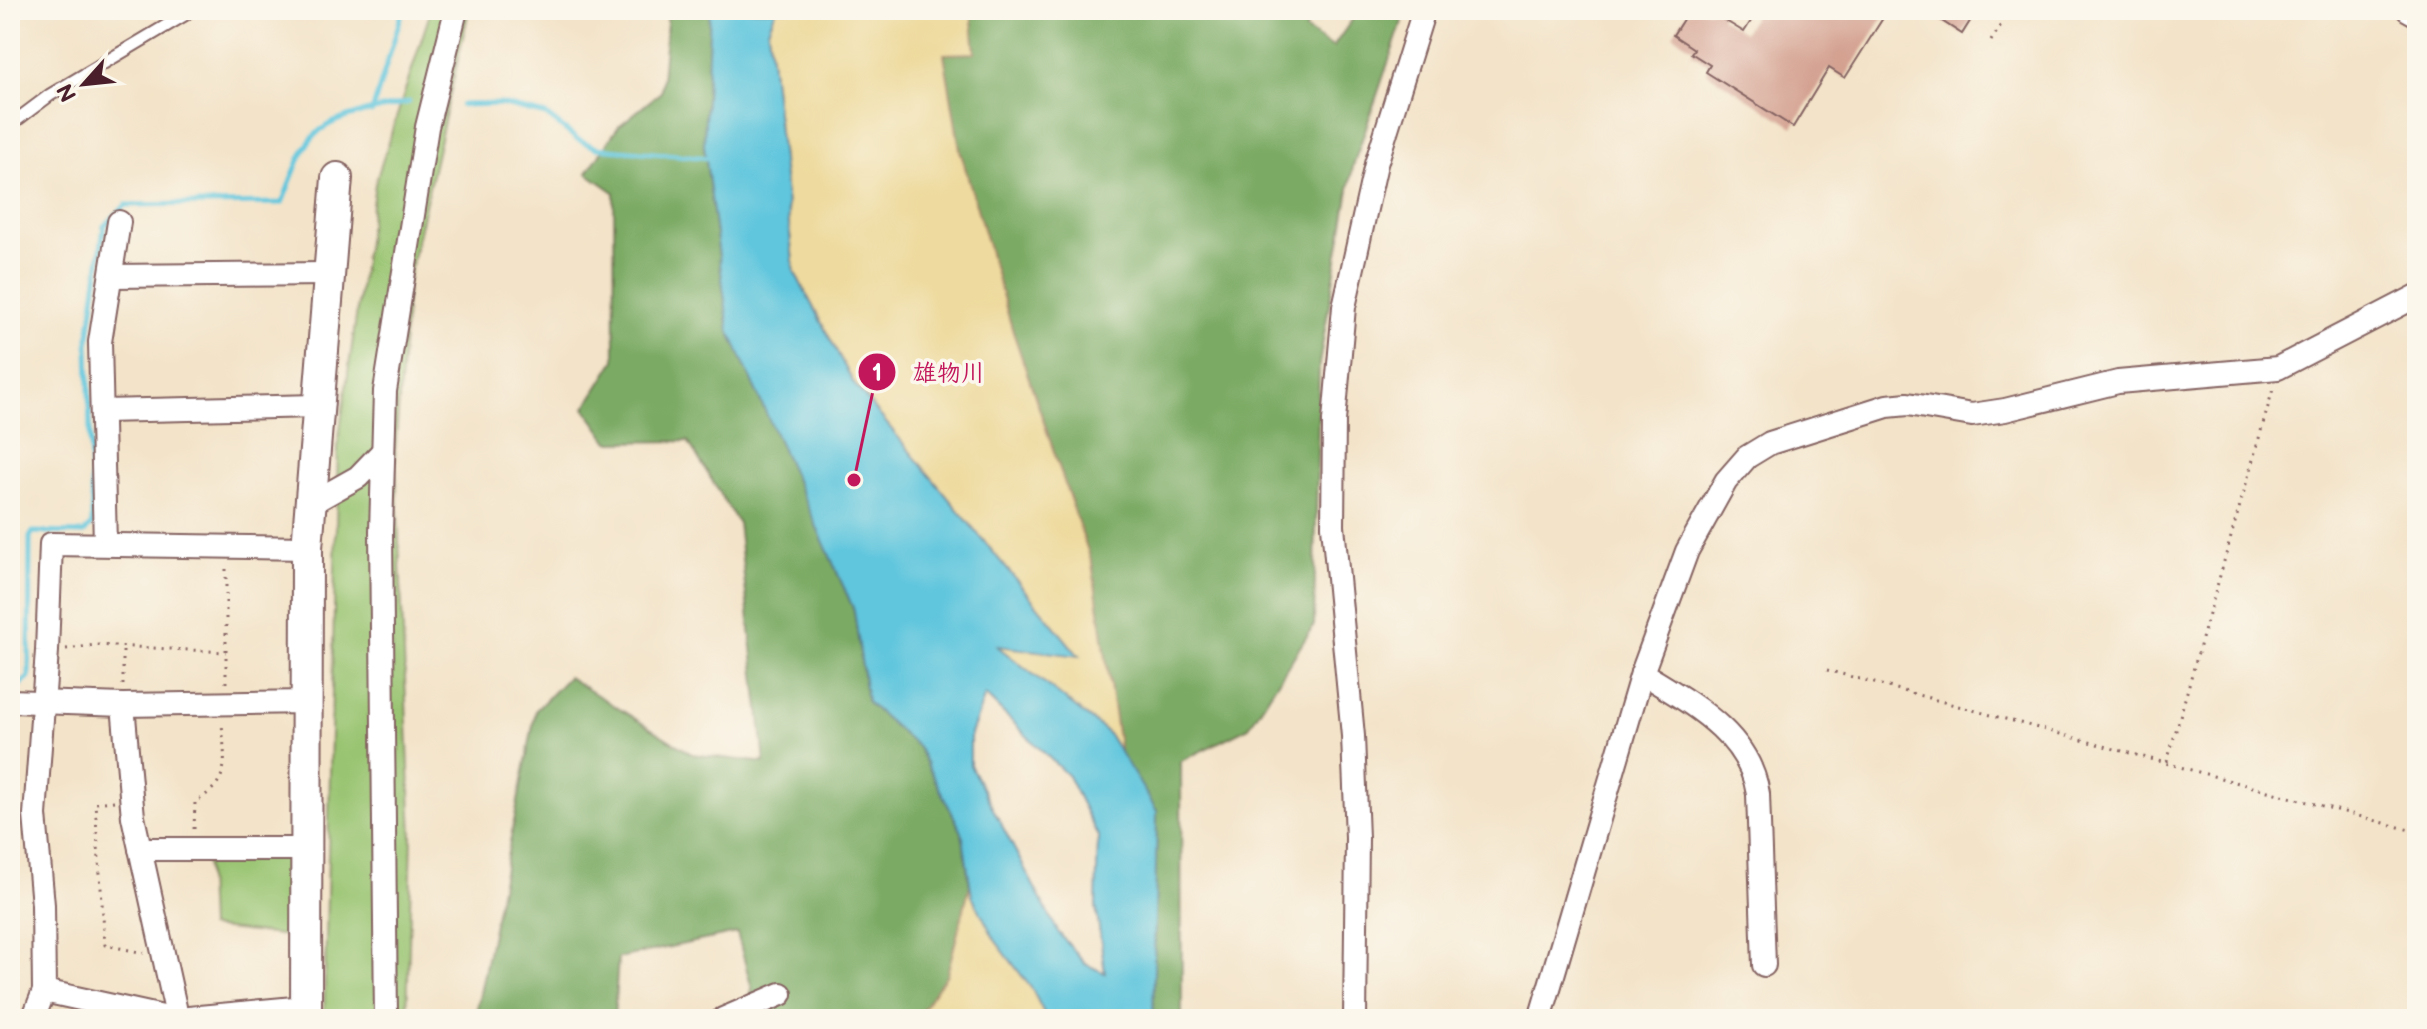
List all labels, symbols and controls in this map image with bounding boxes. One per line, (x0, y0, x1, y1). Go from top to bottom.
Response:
north arrow (44, 44, 124, 124)
text: N (52, 79, 83, 106)
callout: 雄物川 (857, 348, 1001, 396)
text: 1 (872, 359, 882, 388)
text: 雄物川 (913, 359, 985, 388)

